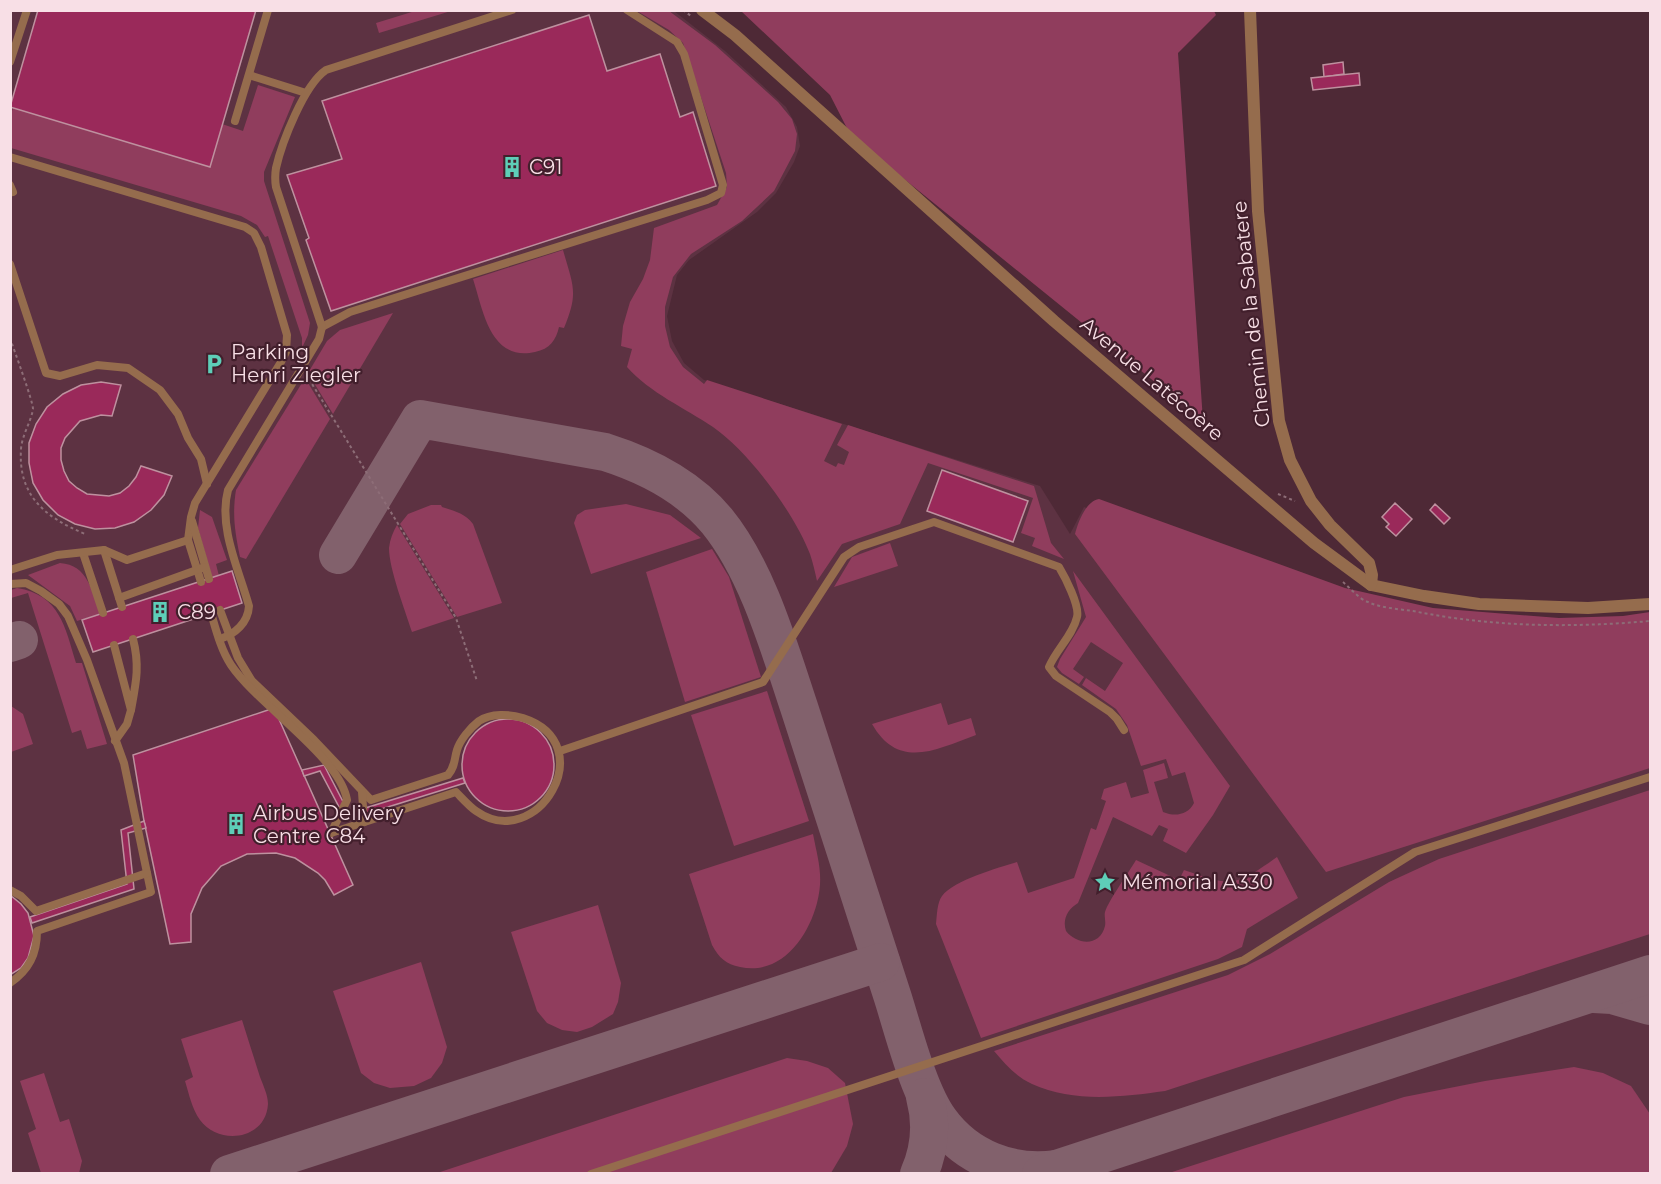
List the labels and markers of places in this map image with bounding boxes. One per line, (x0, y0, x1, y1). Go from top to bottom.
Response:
building icon: C91 (500, 155, 524, 179)
place label: C91 (529, 155, 562, 179)
place label: Parking Henri Ziegler (231, 340, 361, 387)
parking icon: Parking Henri Ziegler (202, 352, 226, 376)
building icon: C89 (148, 600, 172, 624)
place label: C89 (177, 600, 216, 624)
place label: Airbus Delivery Centre C84 (253, 801, 403, 848)
building icon: Airbus Delivery Centre C84 (224, 812, 248, 836)
place icon: Mémorial A330 (1093, 870, 1117, 894)
place label: Mémorial A330 (1122, 870, 1273, 894)

